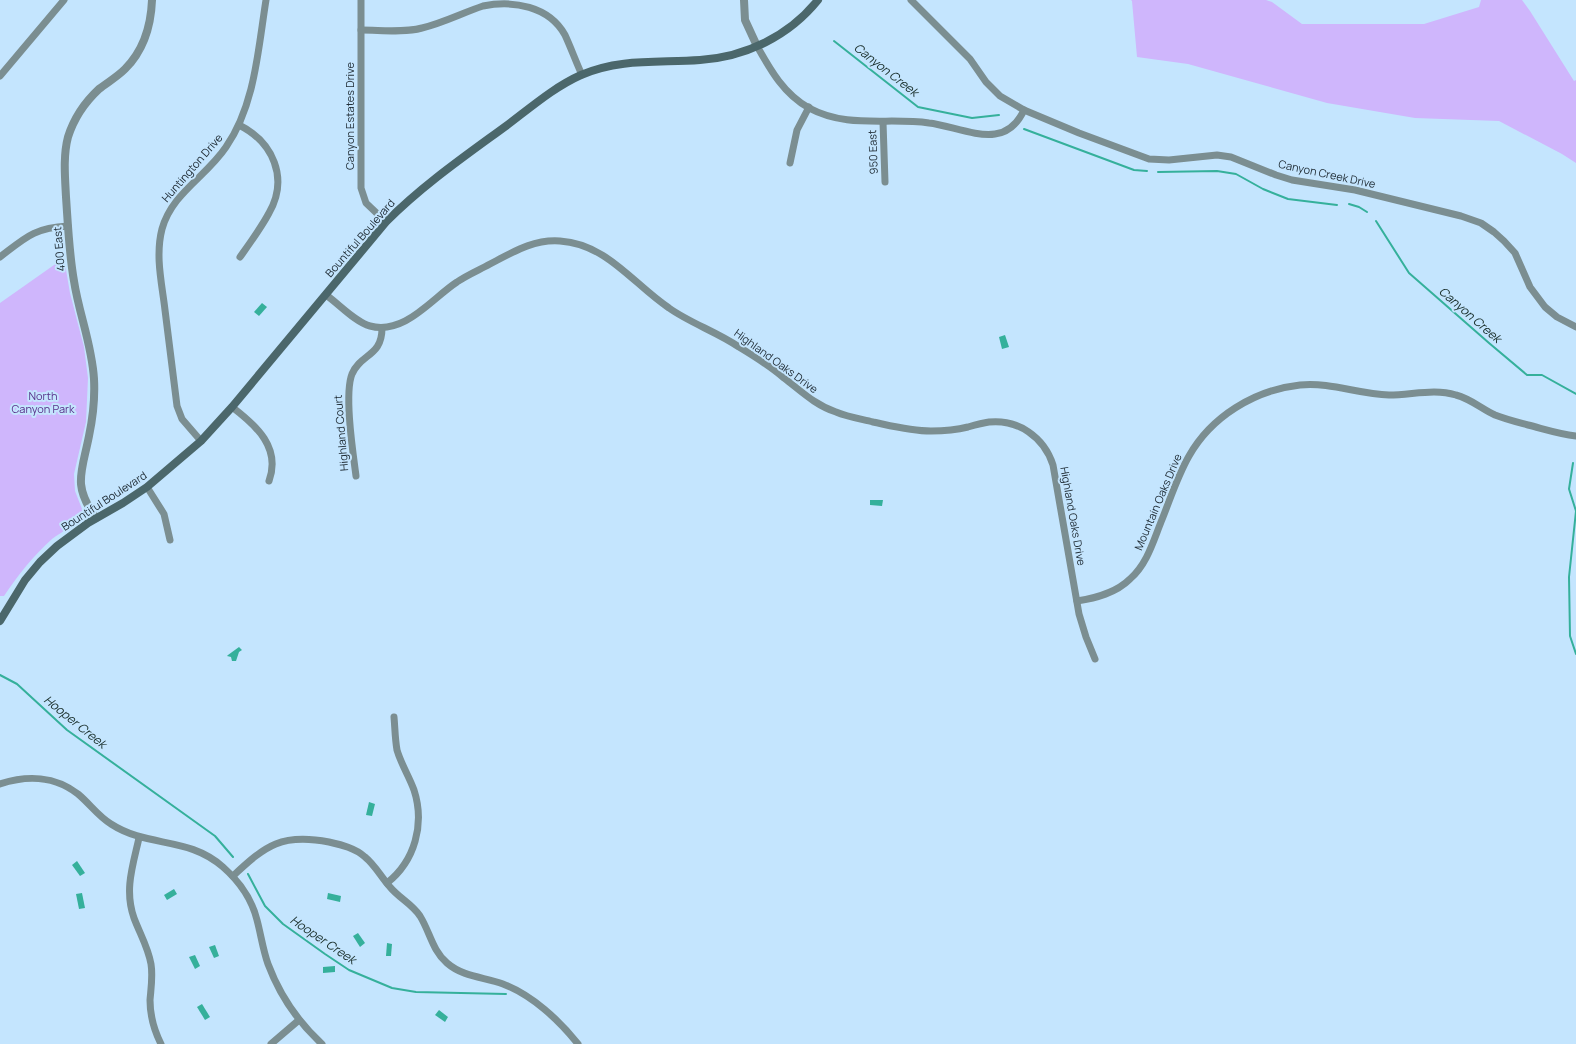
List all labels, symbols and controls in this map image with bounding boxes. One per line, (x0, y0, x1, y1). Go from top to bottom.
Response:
water label: Canyon Creek (850, 39, 924, 101)
street label: Canyon Estates Drive (342, 61, 357, 170)
street label: 950 East (864, 129, 881, 175)
street label: Huntington Drive (158, 130, 226, 205)
street label: Canyon Creek Drive (1277, 156, 1378, 191)
street label: Bountiful Boulevard (322, 195, 398, 280)
street label: 400 East (49, 226, 68, 272)
water label: Canyon Creek (1435, 283, 1507, 348)
street label: Highland Oaks Drive (731, 325, 822, 396)
park label: North Canyon Park (11, 388, 75, 416)
street label: Highland Court (330, 394, 351, 472)
street label: Mountain Oaks Drive (1130, 451, 1185, 552)
street label: Highland Oaks Drive (1057, 465, 1090, 567)
street label: Bountiful Boulevard (58, 467, 149, 534)
water label: Hooper Creek (40, 691, 112, 753)
water label: Hooper Creek (287, 911, 361, 969)

